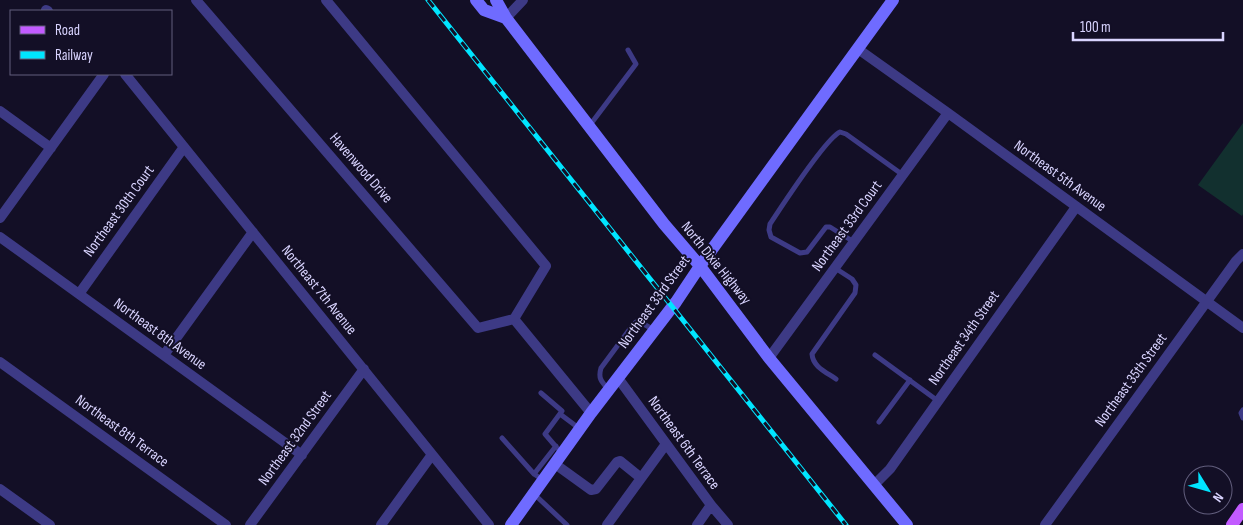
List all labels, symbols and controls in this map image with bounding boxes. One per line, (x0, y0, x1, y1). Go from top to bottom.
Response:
legend (10, 10, 172, 75)
scale bar (1073, 10, 1223, 42)
text: 100 m (1080, 18, 1111, 37)
text: Road (55, 21, 80, 40)
text: Railway (55, 46, 93, 65)
street label: Havenwood Drive (325, 129, 397, 207)
street label: Northeast 5th Avenue (1010, 136, 1110, 216)
street label: Northeast 30th Court (79, 161, 159, 260)
street label: Northeast 33rd Court (808, 177, 887, 275)
street label: North Dixie Highway (677, 218, 755, 308)
street label: Northeast 7th Avenue (277, 241, 361, 339)
street label: Northeast 33rd Street (614, 251, 694, 352)
street label: Northeast 34th Street (924, 287, 1004, 389)
street label: Northeast 8th Avenue (110, 294, 210, 374)
street label: Northeast 35th Street (1091, 329, 1172, 430)
street label: Northeast 32nd Street (254, 386, 336, 489)
street label: Northeast 8th Terrace (72, 391, 172, 471)
street label: Northeast 6th Terrace (644, 393, 724, 493)
north arrow (1183, 465, 1233, 515)
text: N (1209, 489, 1227, 506)

